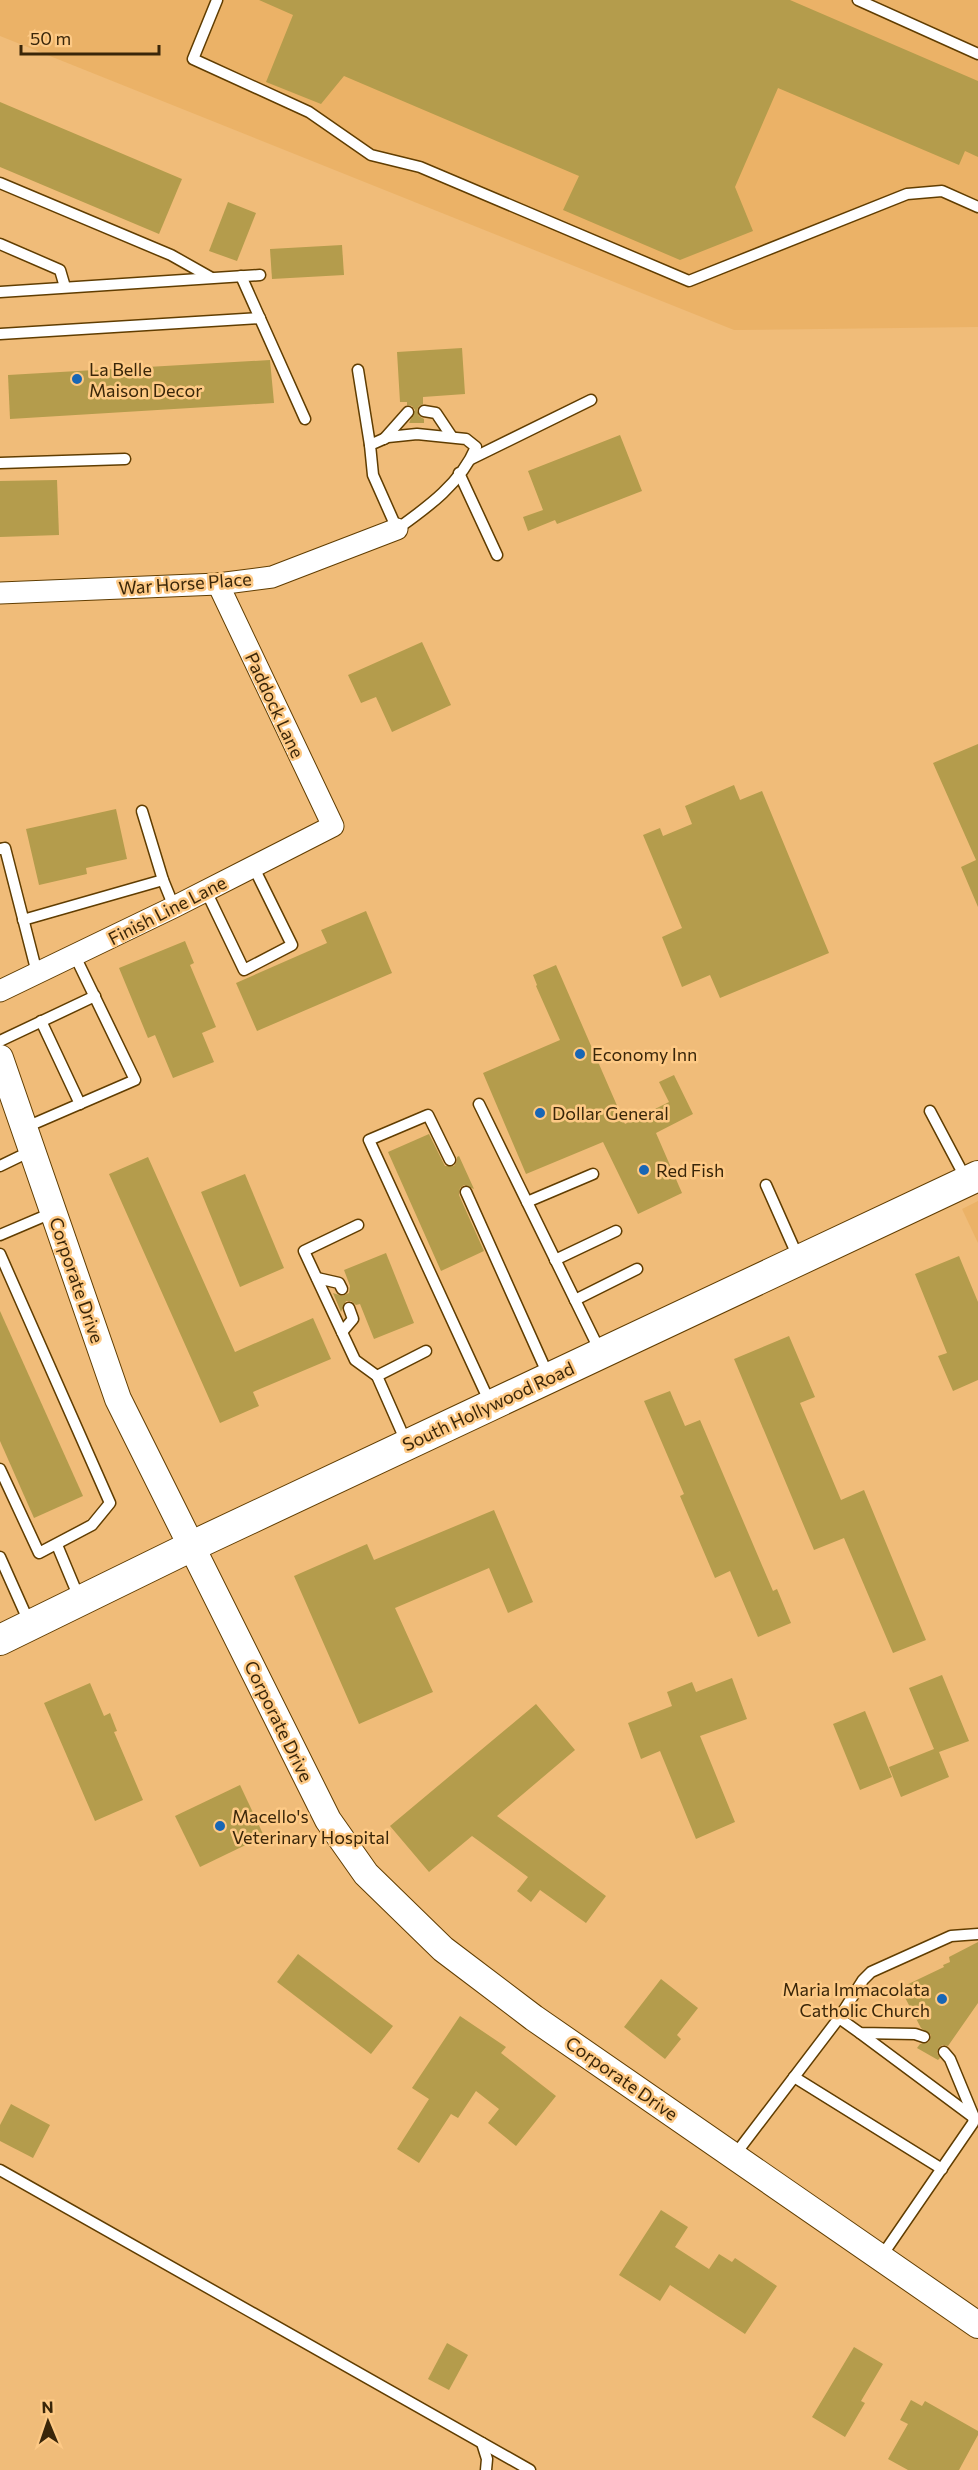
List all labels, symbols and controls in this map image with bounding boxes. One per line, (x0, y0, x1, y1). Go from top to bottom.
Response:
scale bar (21, 18, 159, 56)
text: 50 m (30, 27, 71, 49)
place label: La Belle Maison Decor (89, 358, 202, 401)
marker: La Belle Maison Decor (70, 372, 84, 386)
street label: War Horse Place (118, 567, 252, 599)
street label: Paddock Lane (241, 649, 309, 761)
street label: Finish Line Lane (104, 871, 230, 949)
place label: Economy Inn (592, 1043, 697, 1065)
marker: Economy Inn (573, 1047, 587, 1061)
place label: Dollar General (552, 1102, 669, 1124)
marker: Dollar General (533, 1106, 547, 1120)
place label: Red Fish (656, 1159, 724, 1181)
marker: Red Fish (637, 1163, 651, 1177)
street label: Corporate Drive (45, 1214, 109, 1346)
street label: South Hollywood Road (399, 1357, 577, 1455)
street label: Corporate Drive (240, 1657, 318, 1785)
place label: Macello's Veterinary Hospital (232, 1805, 390, 1848)
marker: Macello's Veterinary Hospital (213, 1819, 227, 1833)
place label: Maria Immacolata Catholic Church (783, 1978, 930, 2021)
marker: Maria Immacolata Catholic Church (935, 1992, 949, 2006)
street label: Corporate Drive (562, 2031, 682, 2125)
north arrow (18, 2392, 78, 2452)
text: N (41, 2397, 54, 2416)

